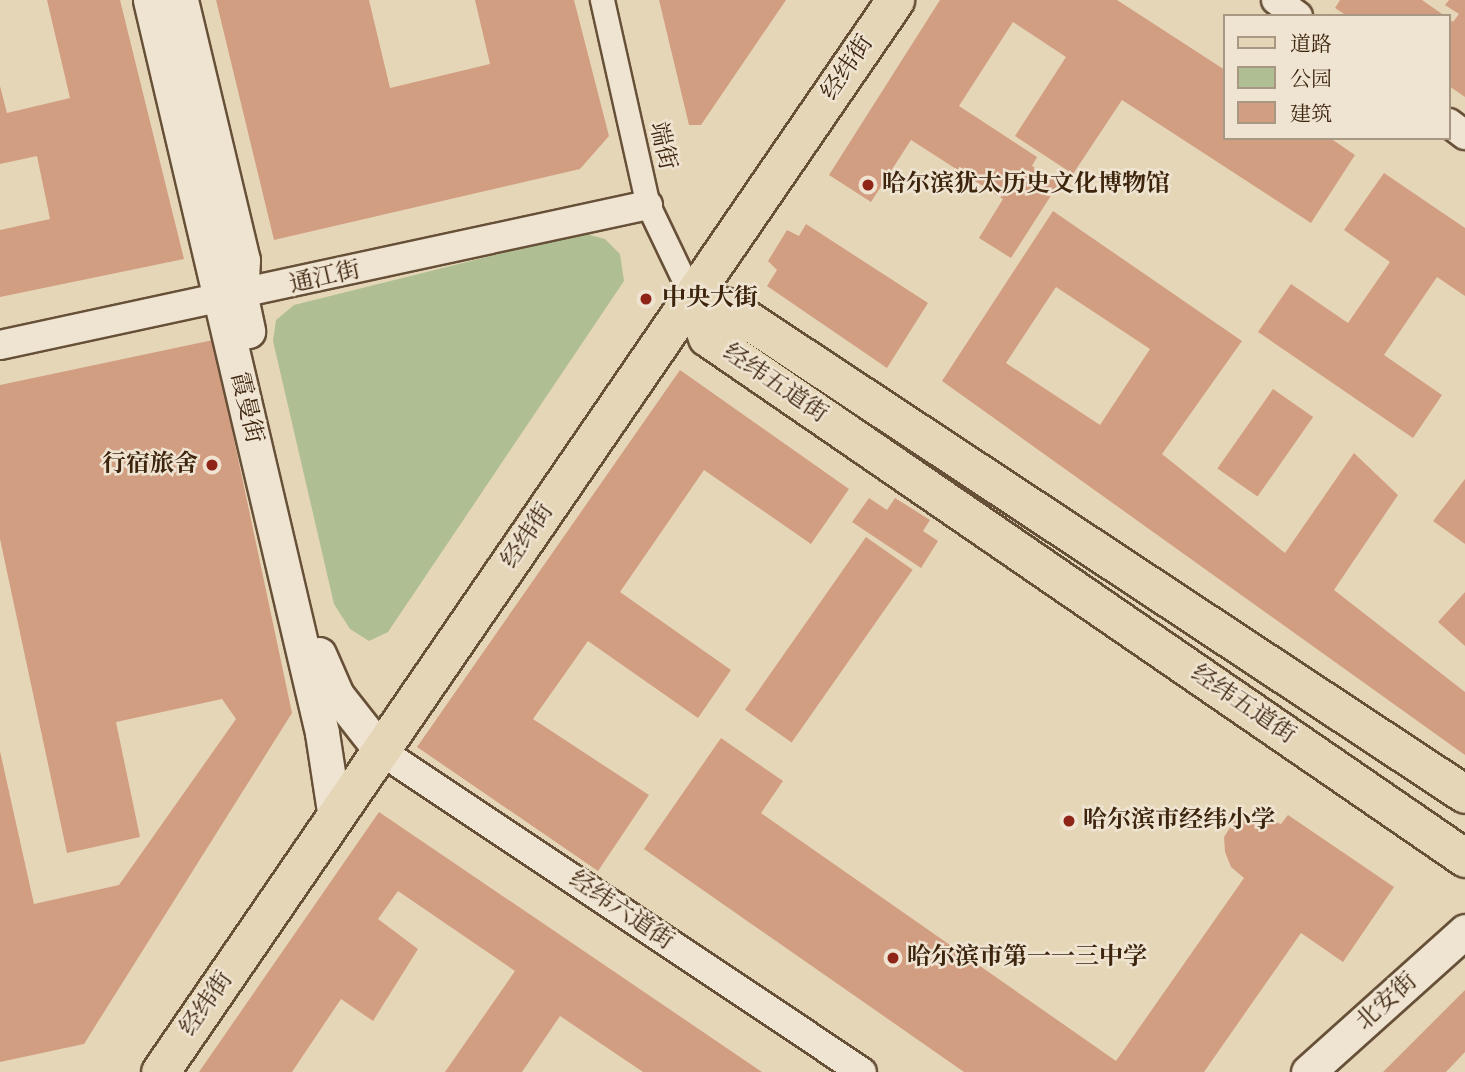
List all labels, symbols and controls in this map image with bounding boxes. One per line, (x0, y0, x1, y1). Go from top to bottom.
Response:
legend (1224, 14, 1451, 140)
street label: 经纬街 (816, 30, 880, 106)
text: 道路 (1290, 32, 1332, 59)
text: 公园 (1290, 67, 1332, 94)
text: 建筑 (1290, 102, 1332, 129)
street label: 端街 (643, 119, 681, 173)
place label: 哈尔滨犹太历史文化博物馆 (882, 171, 1170, 199)
marker: 哈尔滨犹太历史文化博物馆 (860, 177, 876, 193)
street label: 通江街 (287, 256, 363, 300)
place label: 中央大街 (662, 285, 758, 313)
marker: 中央大街 (636, 289, 656, 309)
street label: 经纬五道街 (717, 339, 833, 429)
street label: 霞曼街 (224, 370, 268, 446)
place label: 行宿旅舍 (102, 451, 198, 479)
marker: 行宿旅舍 (204, 457, 220, 473)
street label: 经纬街 (496, 498, 560, 574)
street label: 经纬五道街 (1185, 660, 1301, 750)
place label: 哈尔滨市经纬小学 (1083, 807, 1275, 835)
marker: 哈尔滨市经纬小学 (1061, 813, 1077, 829)
street label: 经纬六道街 (563, 866, 679, 956)
place label: 哈尔滨市第一一三中学 (907, 944, 1147, 972)
marker: 哈尔滨市第一一三中学 (885, 950, 901, 966)
street label: 经纬街 (175, 966, 239, 1042)
street label: 北安街 (1351, 967, 1423, 1037)

